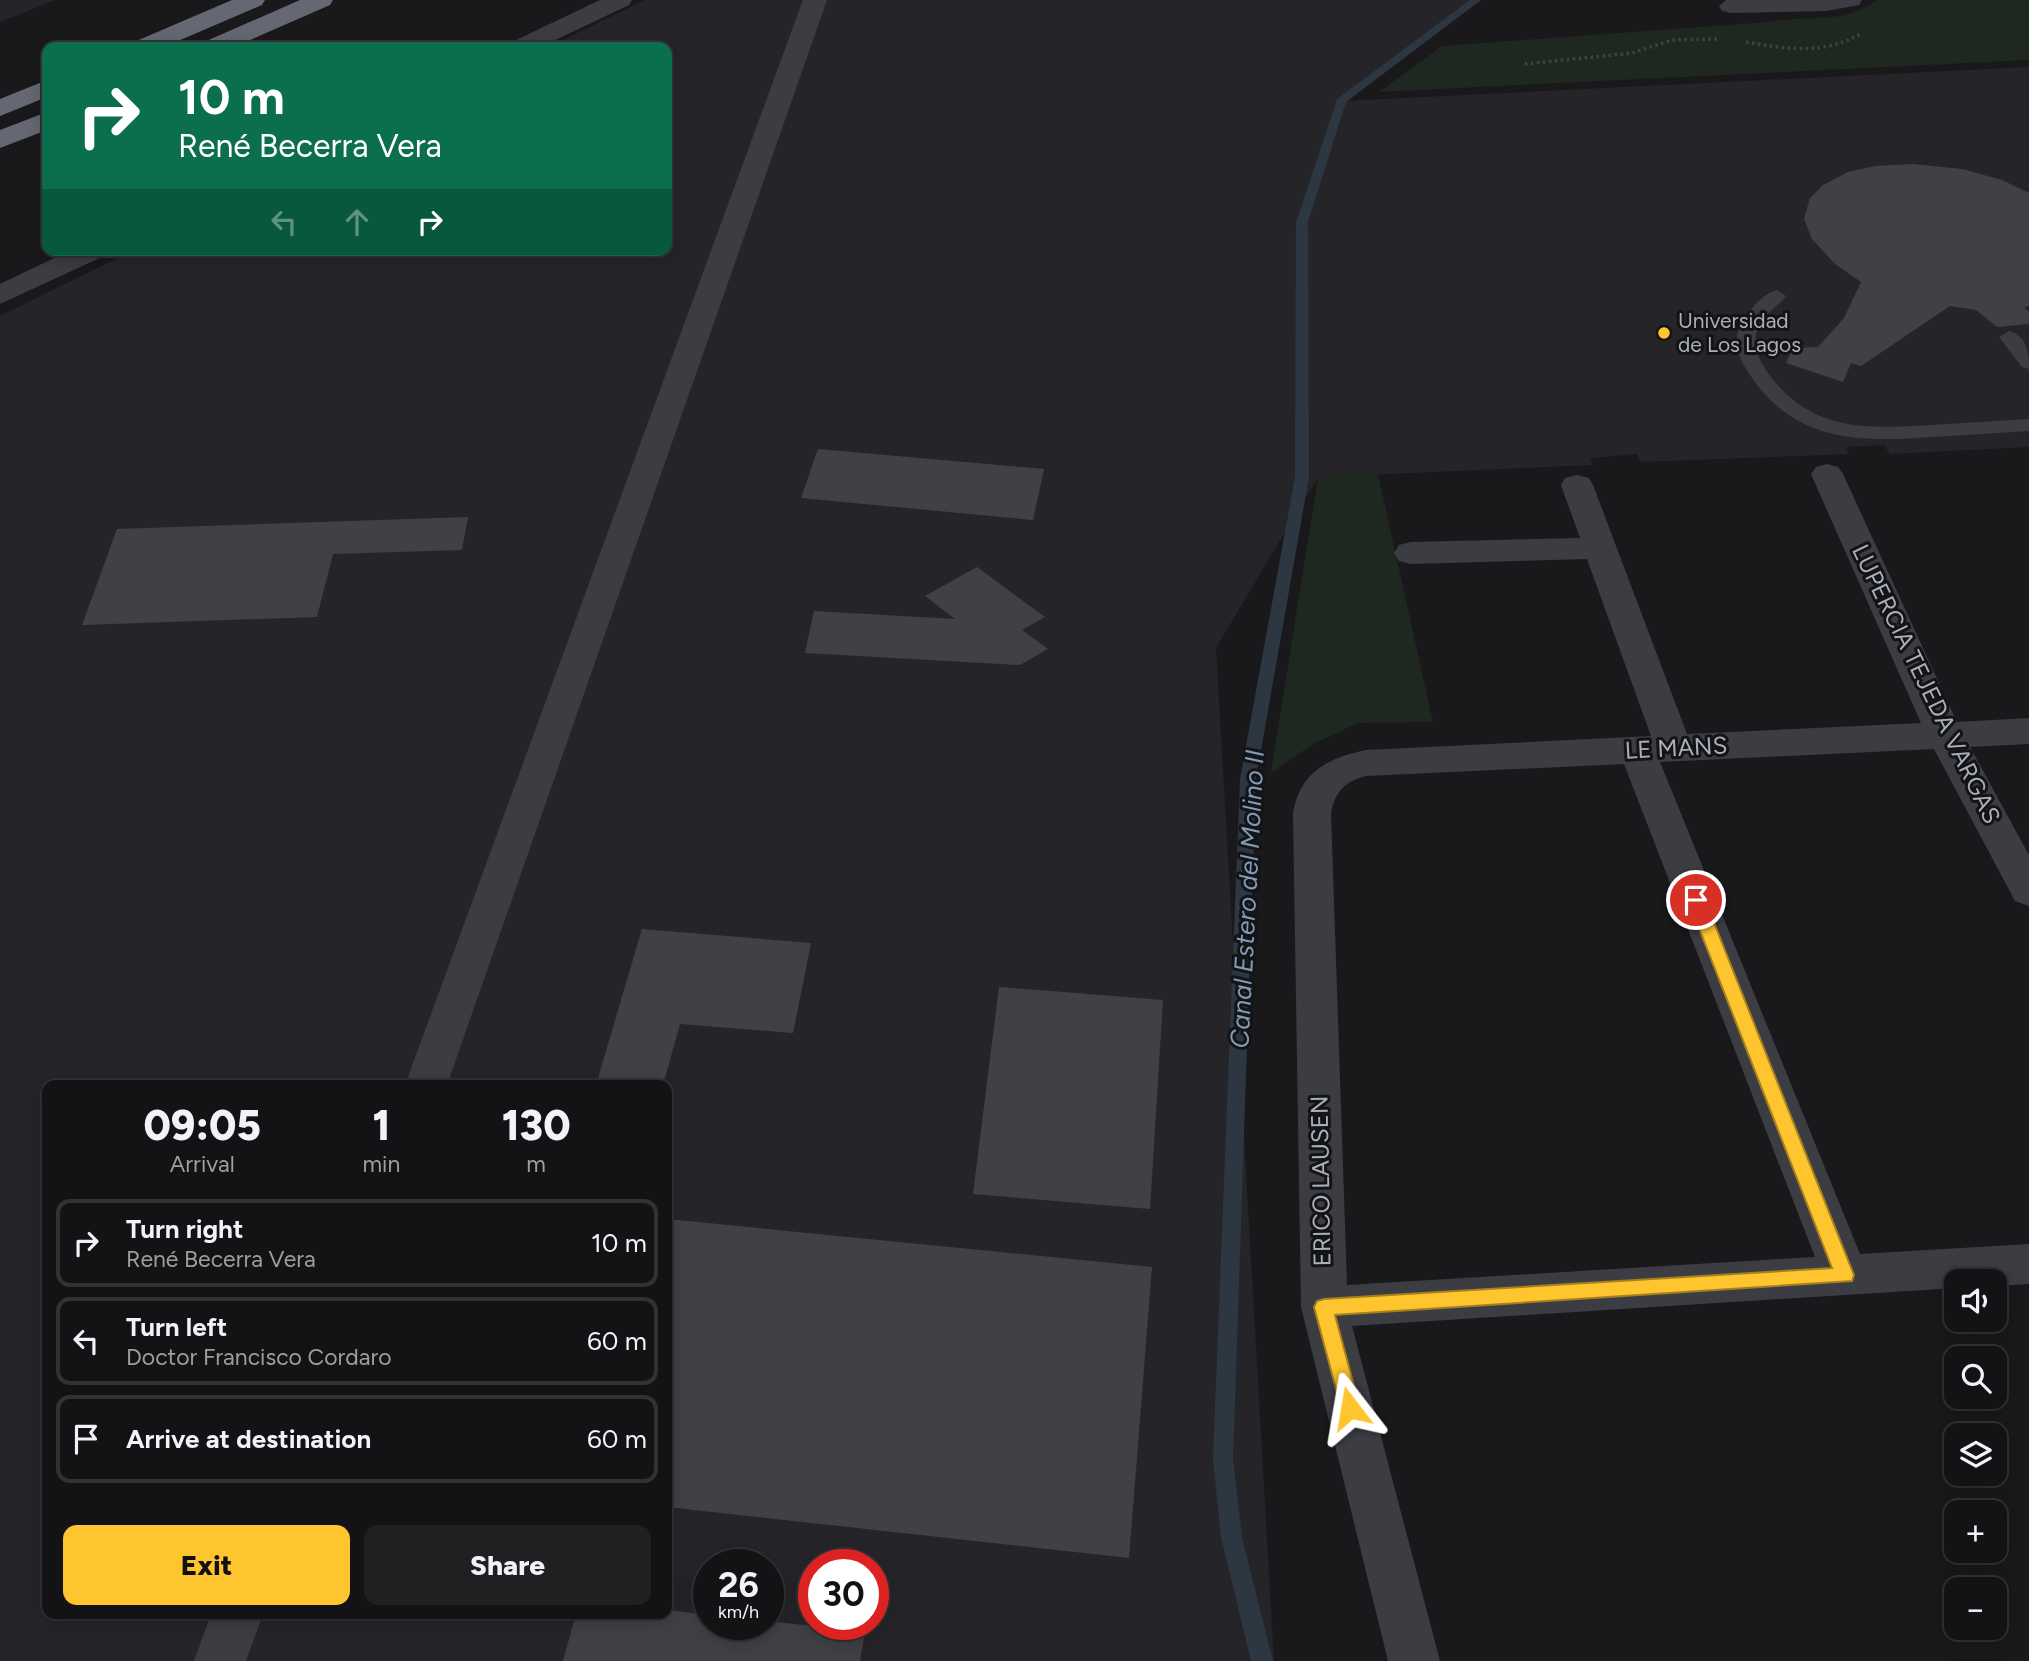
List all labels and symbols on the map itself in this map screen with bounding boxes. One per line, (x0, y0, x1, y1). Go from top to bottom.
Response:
place label: Universidad de Los Lagos (1678, 308, 1801, 357)
marker: Universidad de Los Lagos (1656, 325, 1672, 341)
street label: LUPERCIA TEJEDA VARGAS (1846, 539, 2007, 828)
street label: LE MANS (1624, 730, 1728, 765)
water label: Canal Estero del Molino II (1223, 749, 1271, 1049)
pin (1666, 870, 1726, 930)
street label: ERICO LAUSEN (1305, 1095, 1336, 1267)
position arrow (1313, 1371, 1387, 1445)
speed limit sign: 30 (798, 1549, 889, 1640)

